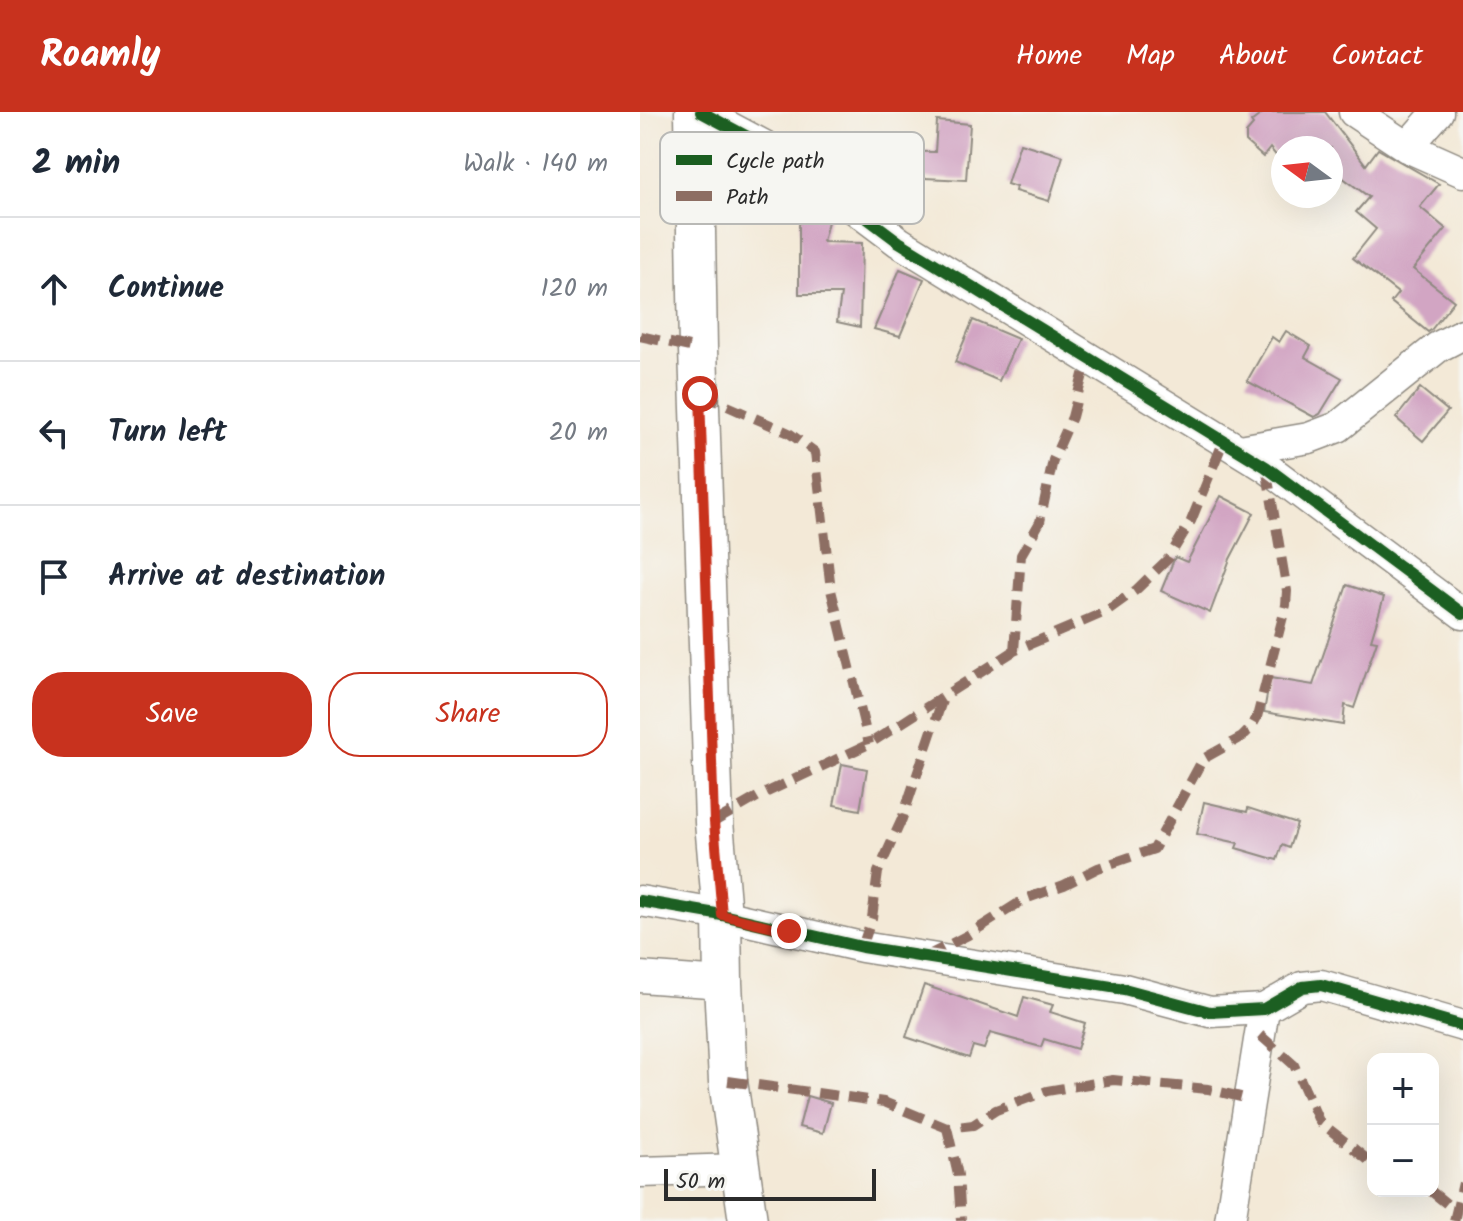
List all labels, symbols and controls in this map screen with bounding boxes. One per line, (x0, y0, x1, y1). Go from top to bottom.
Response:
text: Roamly (40, 26, 161, 86)
text: Home (1016, 34, 1082, 79)
text: Map (1126, 34, 1175, 79)
text: About (1219, 34, 1287, 79)
text: Contact (1331, 34, 1423, 79)
legend (660, 132, 924, 224)
north arrow (1271, 136, 1343, 208)
text: 2 min (32, 137, 120, 191)
text: Walk · 140 m (463, 143, 608, 185)
text: Cycle path (726, 145, 825, 180)
text: Path (726, 181, 769, 216)
text: Continue (108, 265, 224, 313)
icon: ahead (32, 267, 76, 311)
text: 120 m (541, 268, 608, 310)
route start (682, 376, 718, 412)
text: Turn left (108, 409, 227, 457)
icon: left (32, 411, 76, 455)
text: 20 m (549, 412, 608, 454)
text: Arrive at destination (108, 553, 385, 601)
icon: arrive (32, 555, 76, 599)
button: Save (32, 672, 312, 757)
button: Share (328, 672, 608, 757)
route end (771, 913, 807, 949)
map controls (1367, 1053, 1439, 1197)
button: + (1367, 1053, 1439, 1125)
button: − (1367, 1125, 1439, 1197)
scale bar (664, 1165, 876, 1201)
text: 50 m (676, 1165, 725, 1200)

